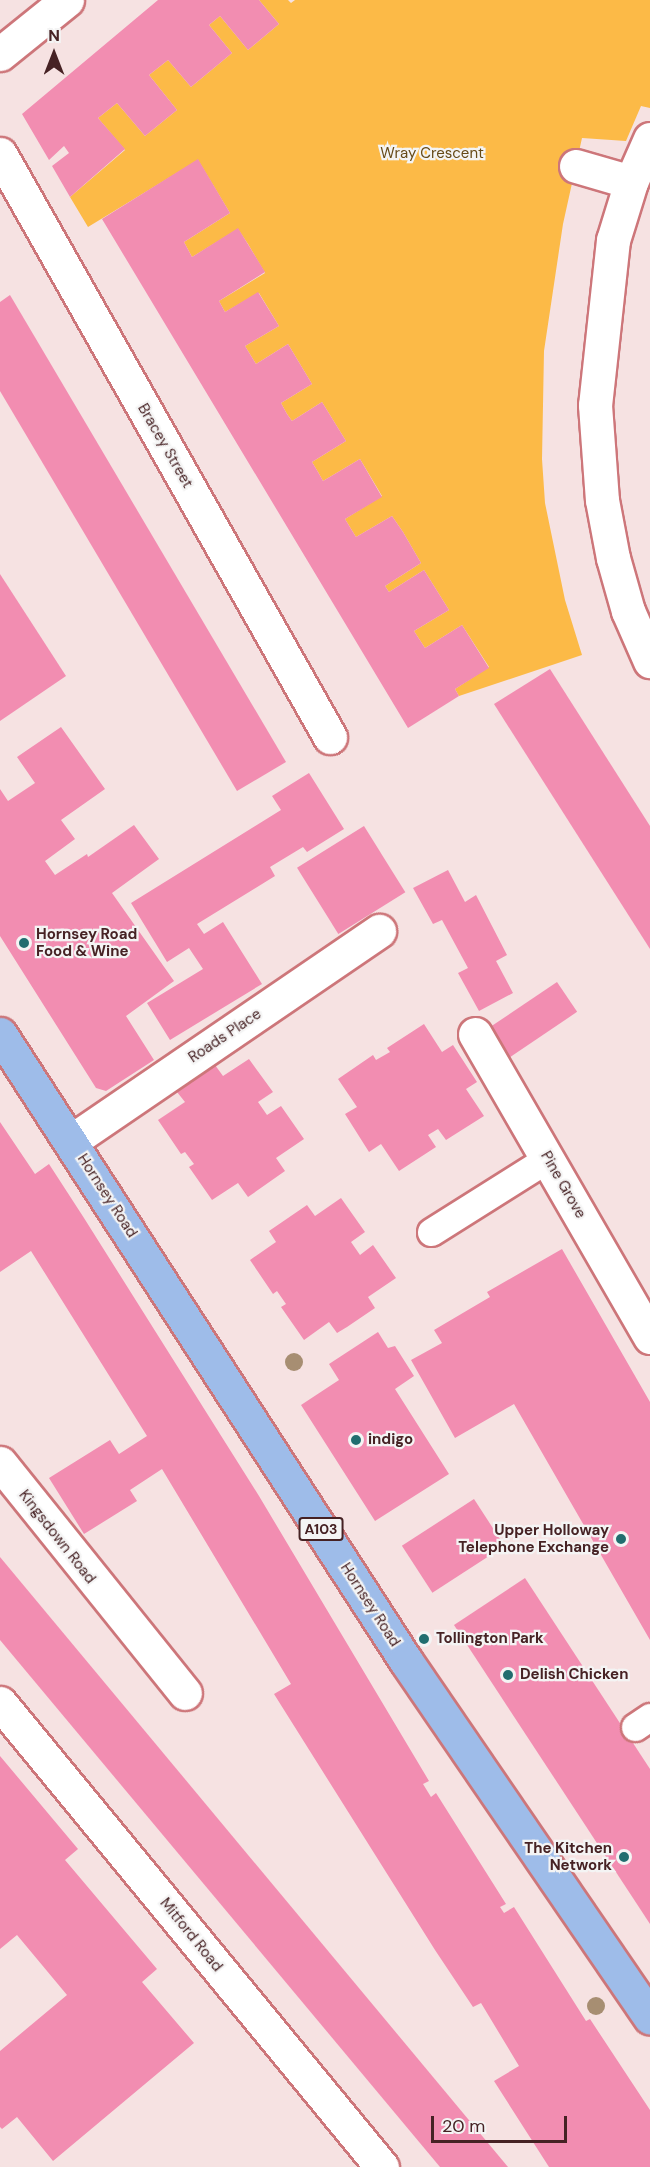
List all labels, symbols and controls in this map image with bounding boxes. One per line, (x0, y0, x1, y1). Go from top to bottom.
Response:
north arrow (24, 24, 84, 84)
text: N (48, 25, 60, 46)
park label: Wray Crescent (380, 145, 484, 163)
street label: Bracey Street (134, 401, 196, 491)
place label: Hornsey Road Food & Wine (36, 925, 137, 960)
marker: Hornsey Road Food & Wine (17, 936, 31, 950)
street label: Roads Place (185, 1005, 265, 1067)
street label: Pine Grove (537, 1148, 589, 1222)
street label: Hornsey Road (73, 1151, 141, 1241)
place label: indigo (368, 1431, 413, 1449)
marker: indigo (349, 1433, 363, 1447)
street label: Kingsdown Road (15, 1487, 99, 1587)
road number: A103 (298, 1518, 344, 1540)
place label: Upper Holloway Telephone Exchange (458, 1521, 609, 1556)
marker: Upper Holloway Telephone Exchange (614, 1532, 628, 1546)
street label: Hornsey Road (336, 1560, 404, 1650)
place label: Tollington Park (436, 1630, 544, 1648)
marker: Tollington Park (417, 1632, 431, 1646)
place label: Delish Chicken (520, 1666, 628, 1684)
marker: Delish Chicken (501, 1668, 515, 1682)
place label: The Kitchen Network (524, 1839, 612, 1874)
marker: The Kitchen Network (617, 1850, 631, 1864)
street label: Mitford Road (156, 1895, 226, 1975)
scale bar (434, 2104, 570, 2142)
text: 20 m (442, 2114, 485, 2138)

